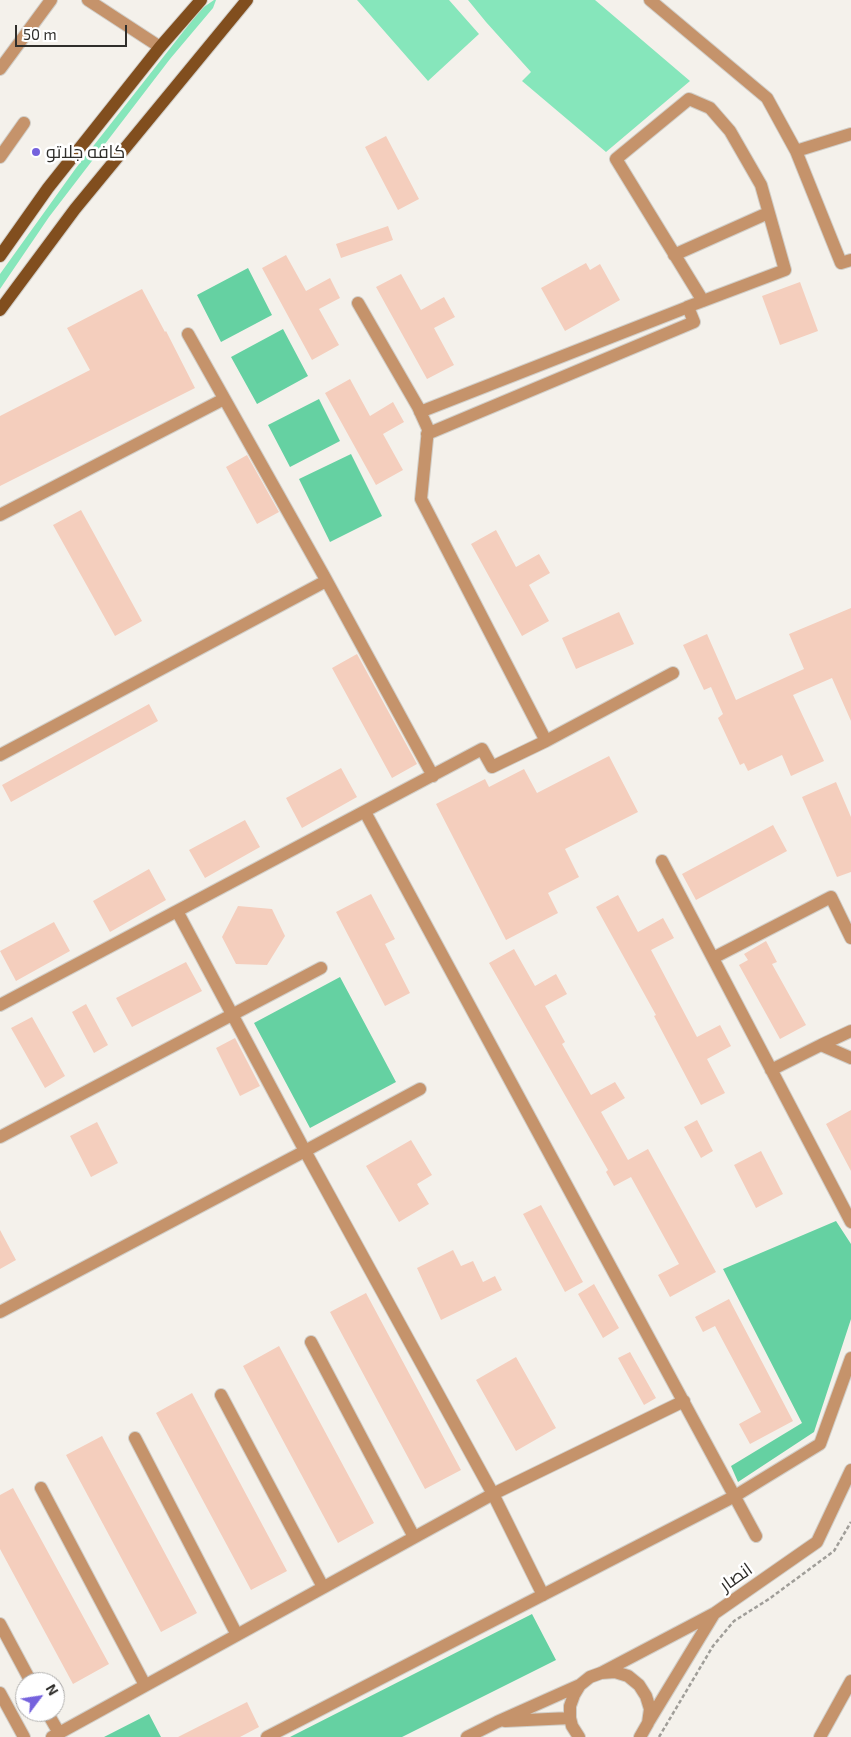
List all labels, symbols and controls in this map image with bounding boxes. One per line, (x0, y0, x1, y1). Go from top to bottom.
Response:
scale bar (18, 15, 130, 47)
text: 50 m (23, 25, 57, 43)
place label: کافه جلاتو (46, 141, 125, 163)
marker: کافه جلاتو (30, 146, 42, 158)
street label: انصار (715, 1558, 757, 1596)
north arrow (15, 1672, 65, 1722)
text: N (43, 1681, 62, 1698)

